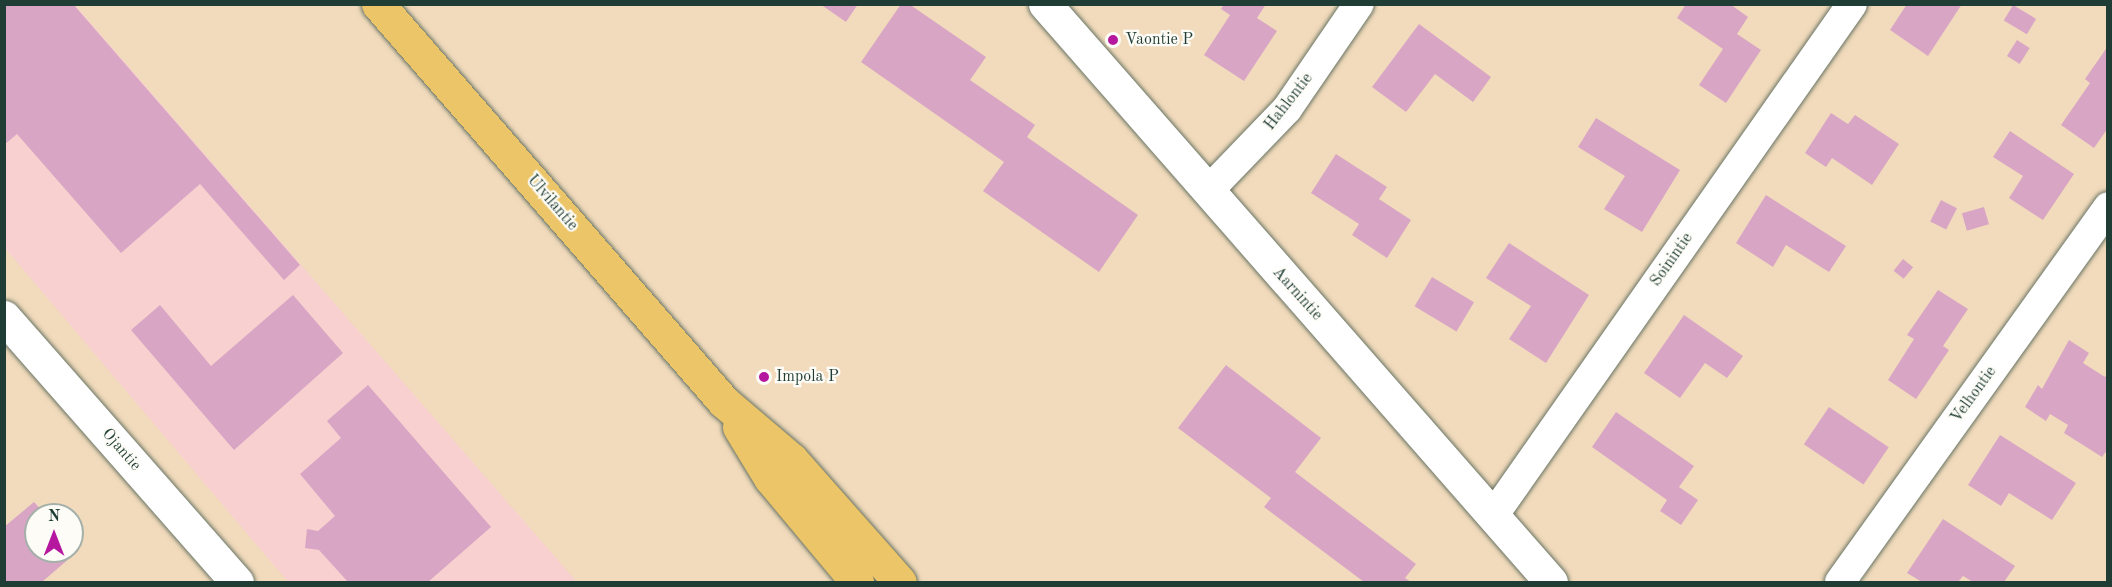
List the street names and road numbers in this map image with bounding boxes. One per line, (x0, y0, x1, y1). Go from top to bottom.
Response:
street label: Hahlontie (1261, 70, 1317, 134)
street label: Ulvilantie (523, 171, 581, 235)
street label: Soinintie (1647, 229, 1697, 291)
street label: Aarnintie (1268, 263, 1326, 325)
street label: Velhontie (1947, 363, 2001, 427)
street label: Ojantie (97, 425, 145, 475)

